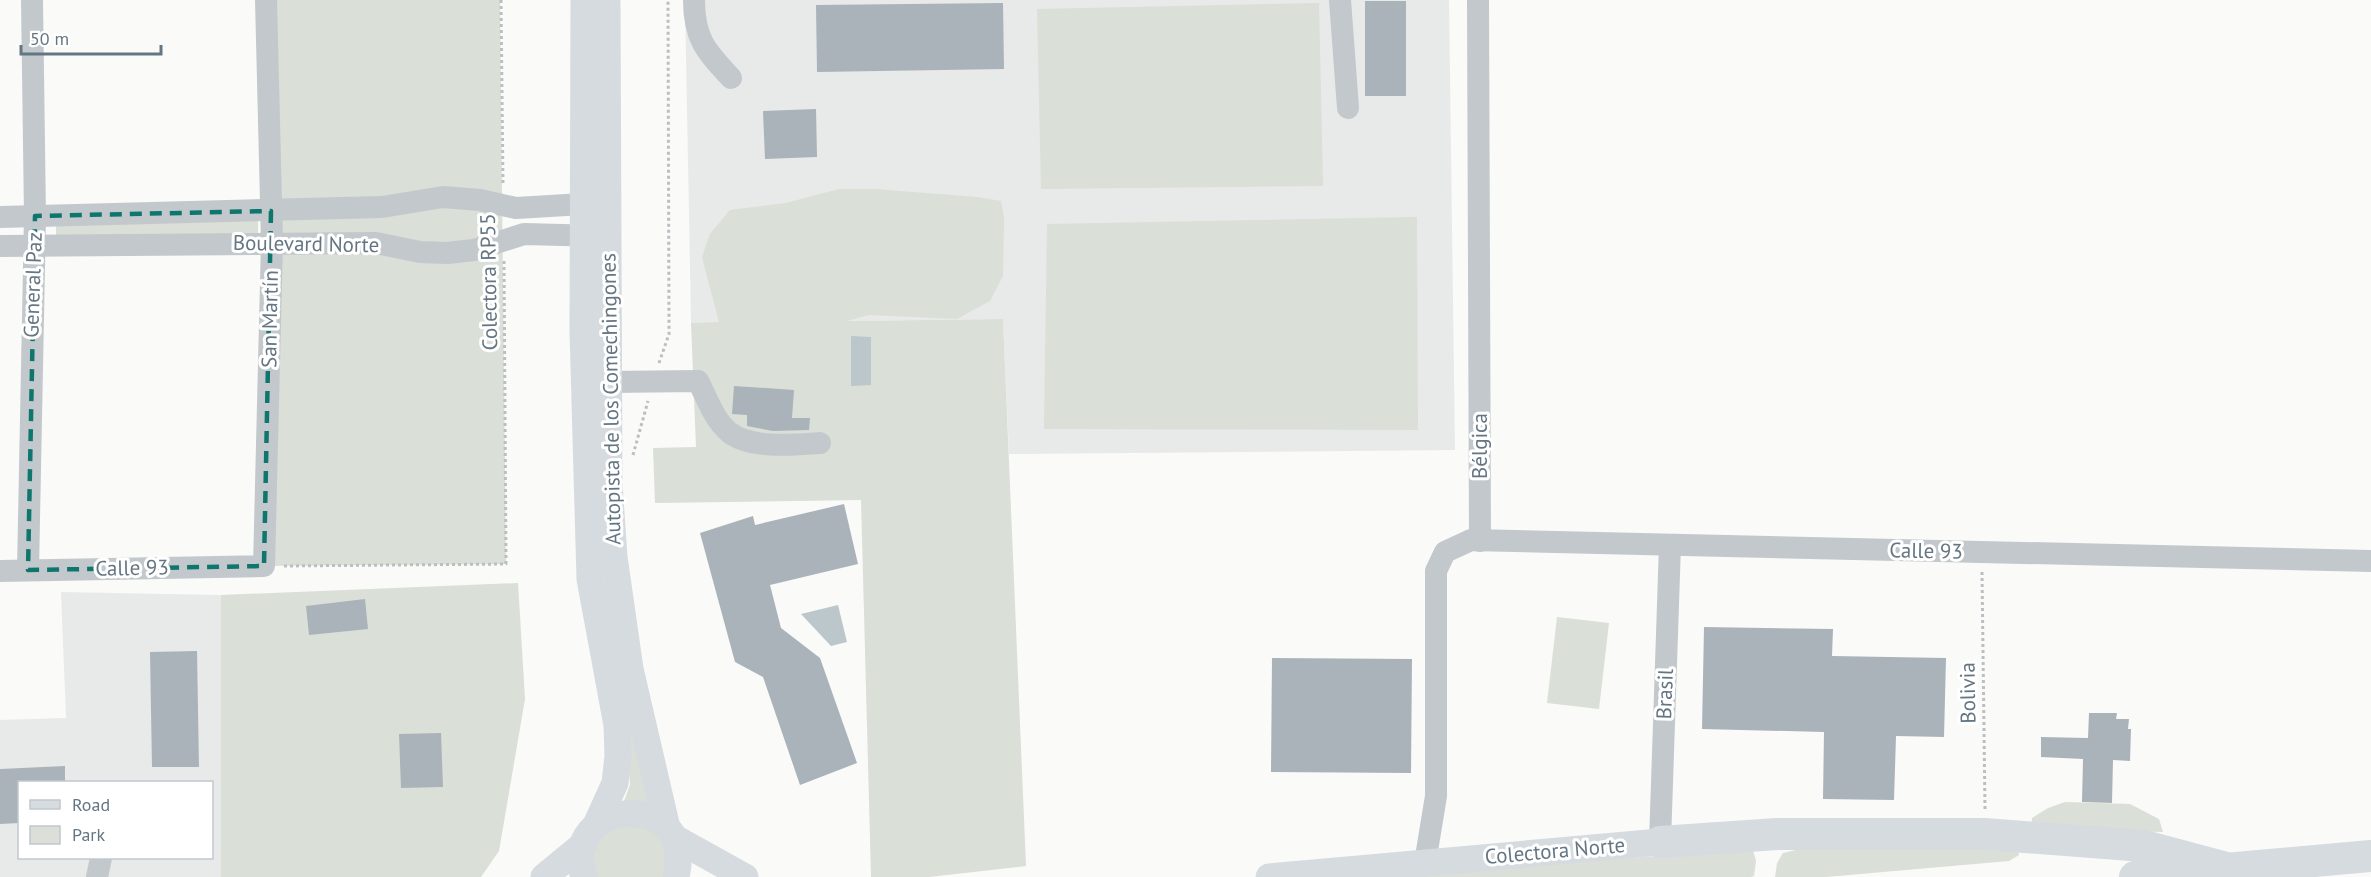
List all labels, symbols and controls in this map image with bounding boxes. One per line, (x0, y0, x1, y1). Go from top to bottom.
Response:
scale bar (21, 18, 160, 56)
text: 50 m (30, 27, 69, 50)
street label: Colectora RP55 (474, 213, 503, 351)
street label: Boulevard Norte (233, 229, 379, 258)
street label: General Paz (17, 232, 48, 338)
street label: Autopista de los Comechingones (594, 253, 627, 545)
street label: San Martín (255, 270, 284, 368)
street label: Bélgica (1466, 413, 1493, 479)
street label: Calle 93 (1889, 536, 1963, 565)
street label: Calle 93 (95, 553, 169, 582)
street label: Bolivia (1953, 662, 1982, 724)
street label: Brasil (1650, 668, 1679, 720)
legend (18, 781, 213, 859)
text: Road (72, 793, 110, 816)
text: Park (72, 823, 105, 846)
street label: Colectora Norte (1484, 831, 1626, 870)

